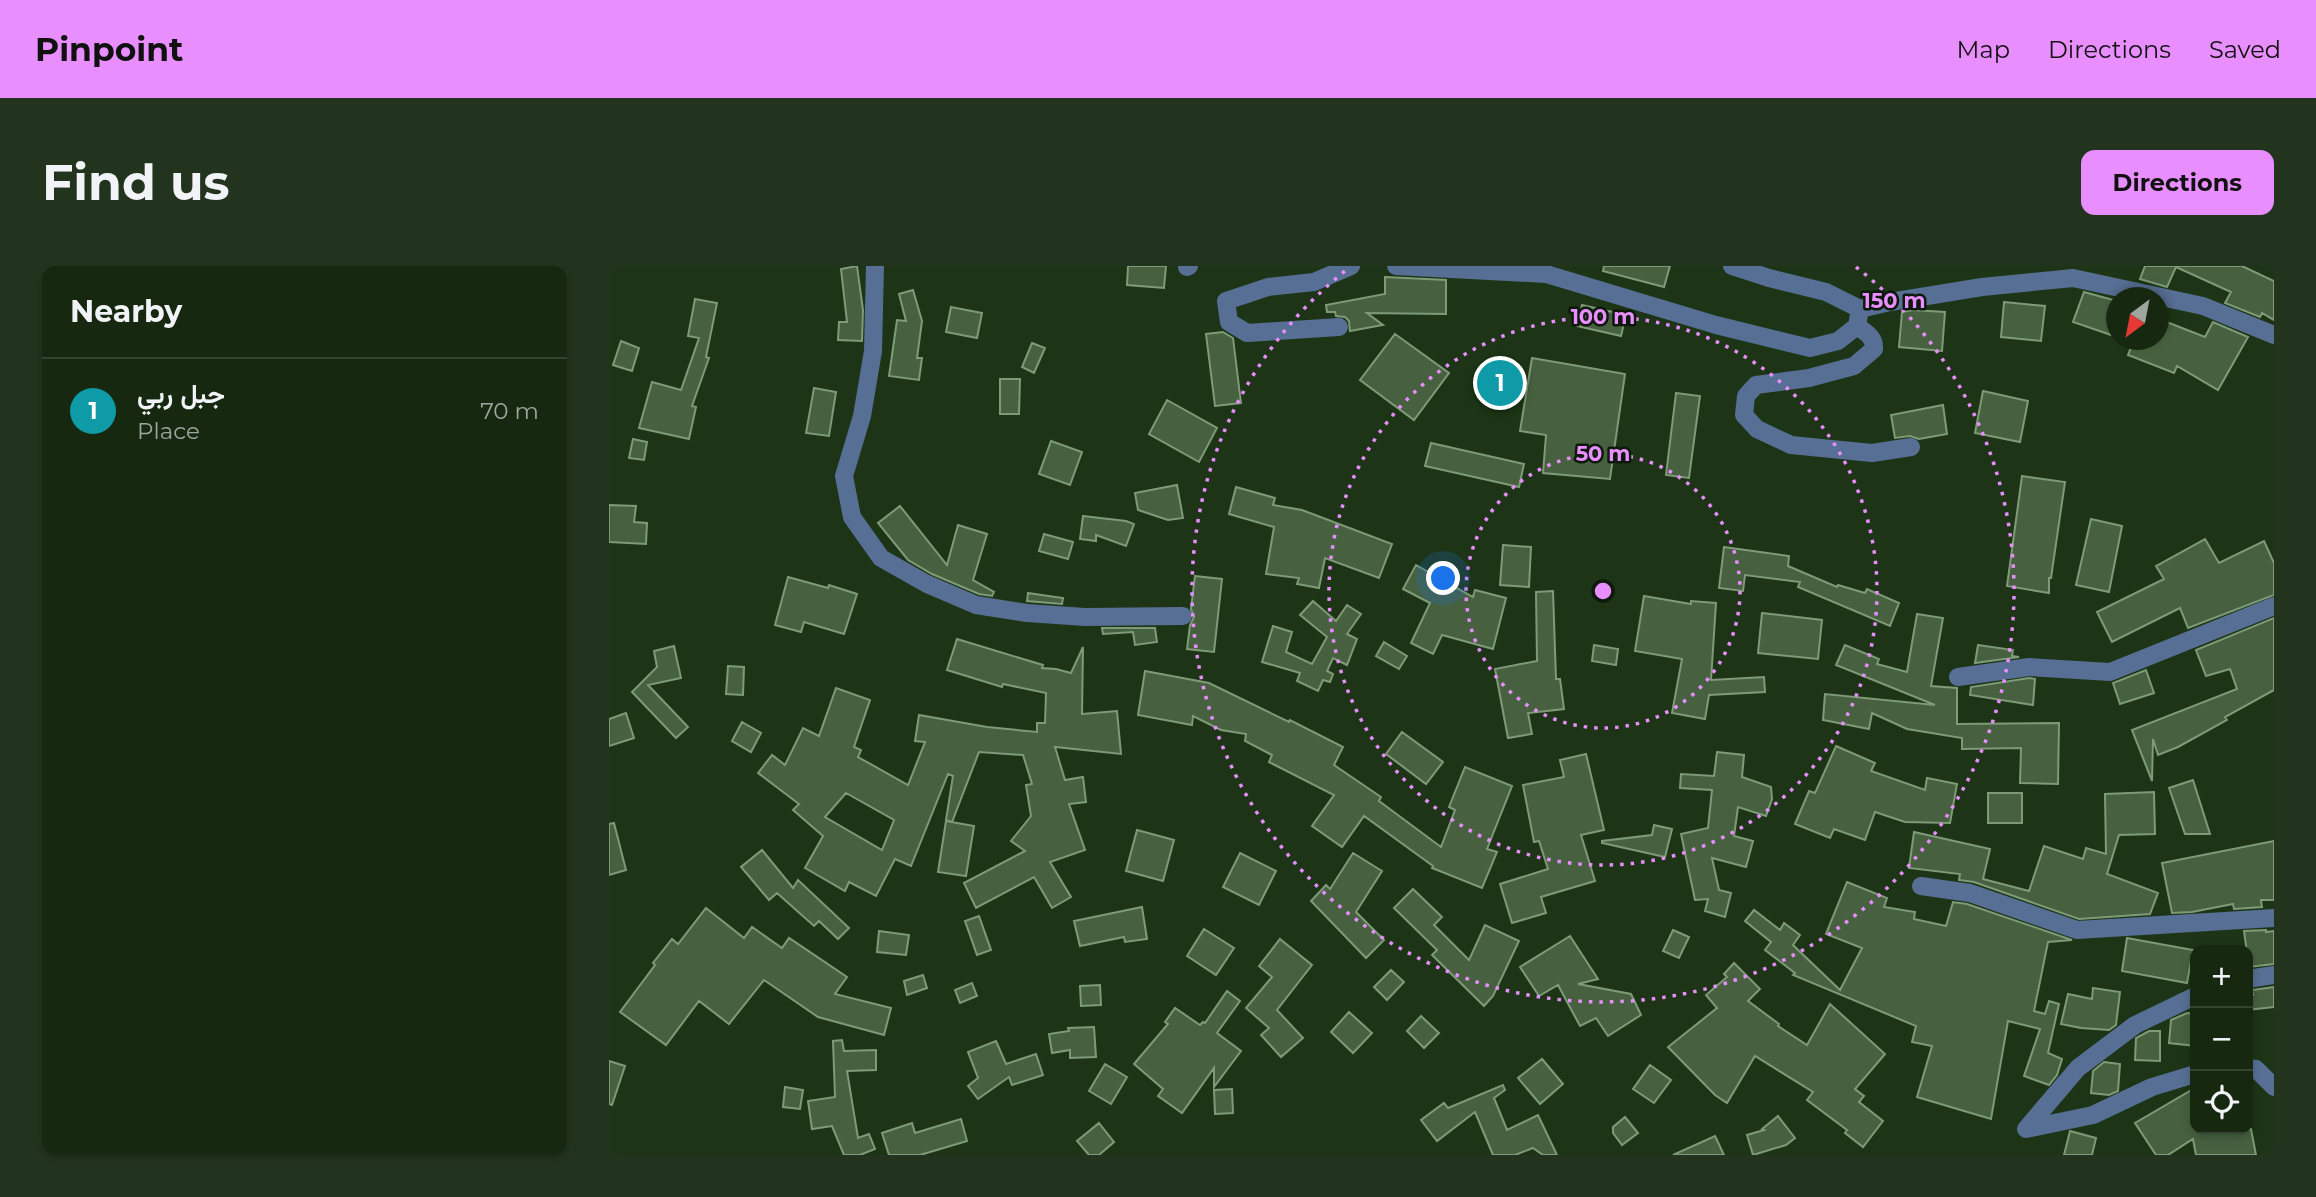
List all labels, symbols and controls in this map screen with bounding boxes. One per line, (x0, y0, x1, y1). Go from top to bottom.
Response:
text: Pinpoint (35, 29, 183, 69)
text: Map (1957, 35, 2010, 64)
text: Directions (2048, 35, 2171, 64)
text: Saved (2209, 35, 2281, 64)
button: Directions (2081, 150, 2274, 215)
text: Find us (42, 153, 230, 212)
north arrow (2106, 287, 2169, 350)
text: 150 m (1863, 288, 1925, 313)
text: Nearby (70, 293, 182, 330)
text: 100 m (1571, 304, 1635, 329)
pin: 1 (1477, 357, 1523, 409)
text: جبل ربي (137, 378, 225, 410)
text: 1 (88, 397, 98, 425)
text: 70 m (480, 397, 539, 425)
text: Place (137, 417, 200, 445)
text: 50 m (1576, 441, 1630, 466)
your location (1426, 561, 1460, 595)
centre of rings (1591, 579, 1615, 603)
map controls (2190, 945, 2253, 1134)
button: + (2190, 945, 2253, 1008)
button: − (2190, 1008, 2253, 1071)
button: locate (2190, 1071, 2253, 1134)

